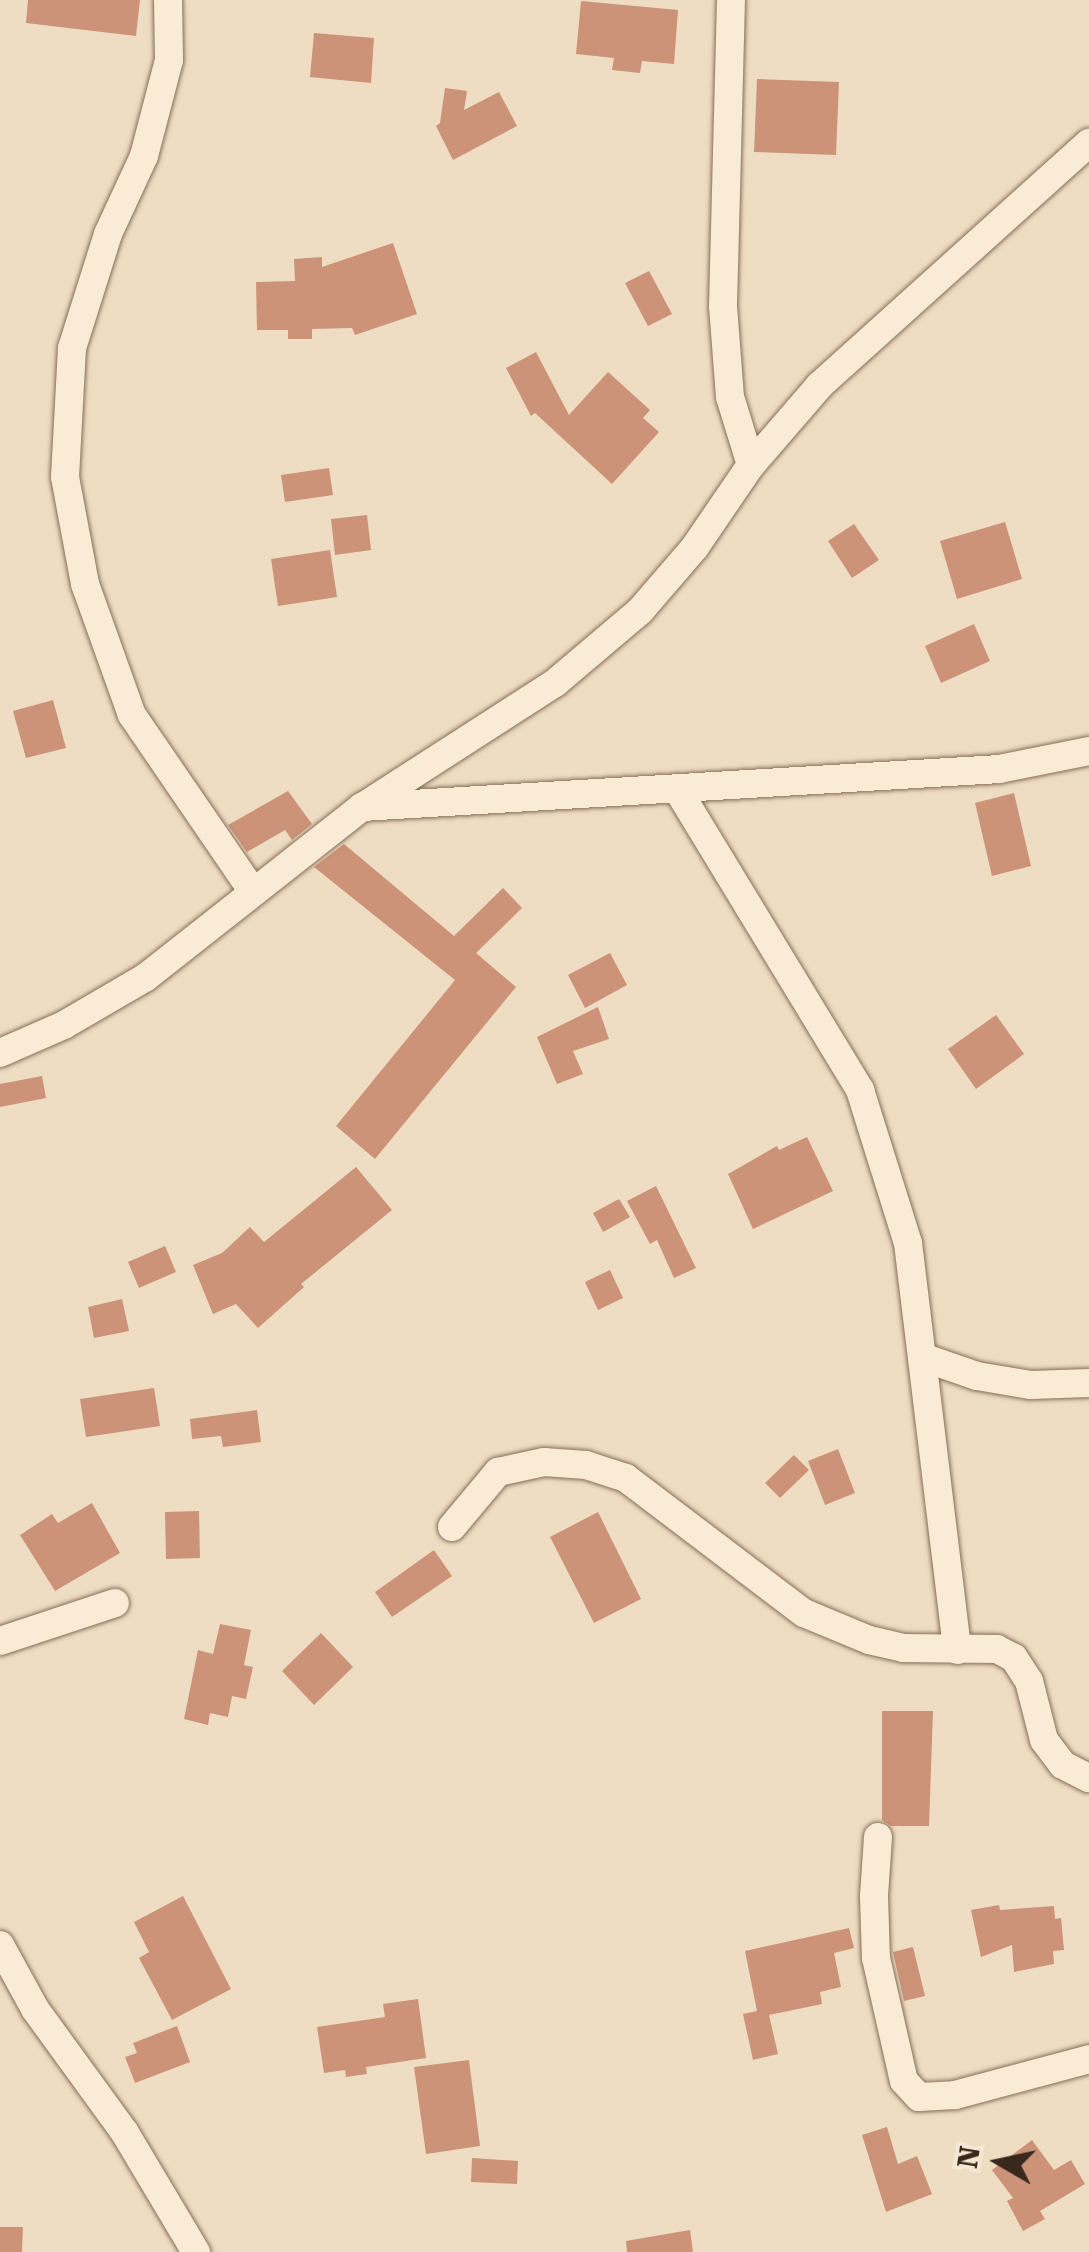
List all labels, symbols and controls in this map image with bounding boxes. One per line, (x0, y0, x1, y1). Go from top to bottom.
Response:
north arrow (949, 2112, 1049, 2212)
text: N (951, 2144, 987, 2170)

